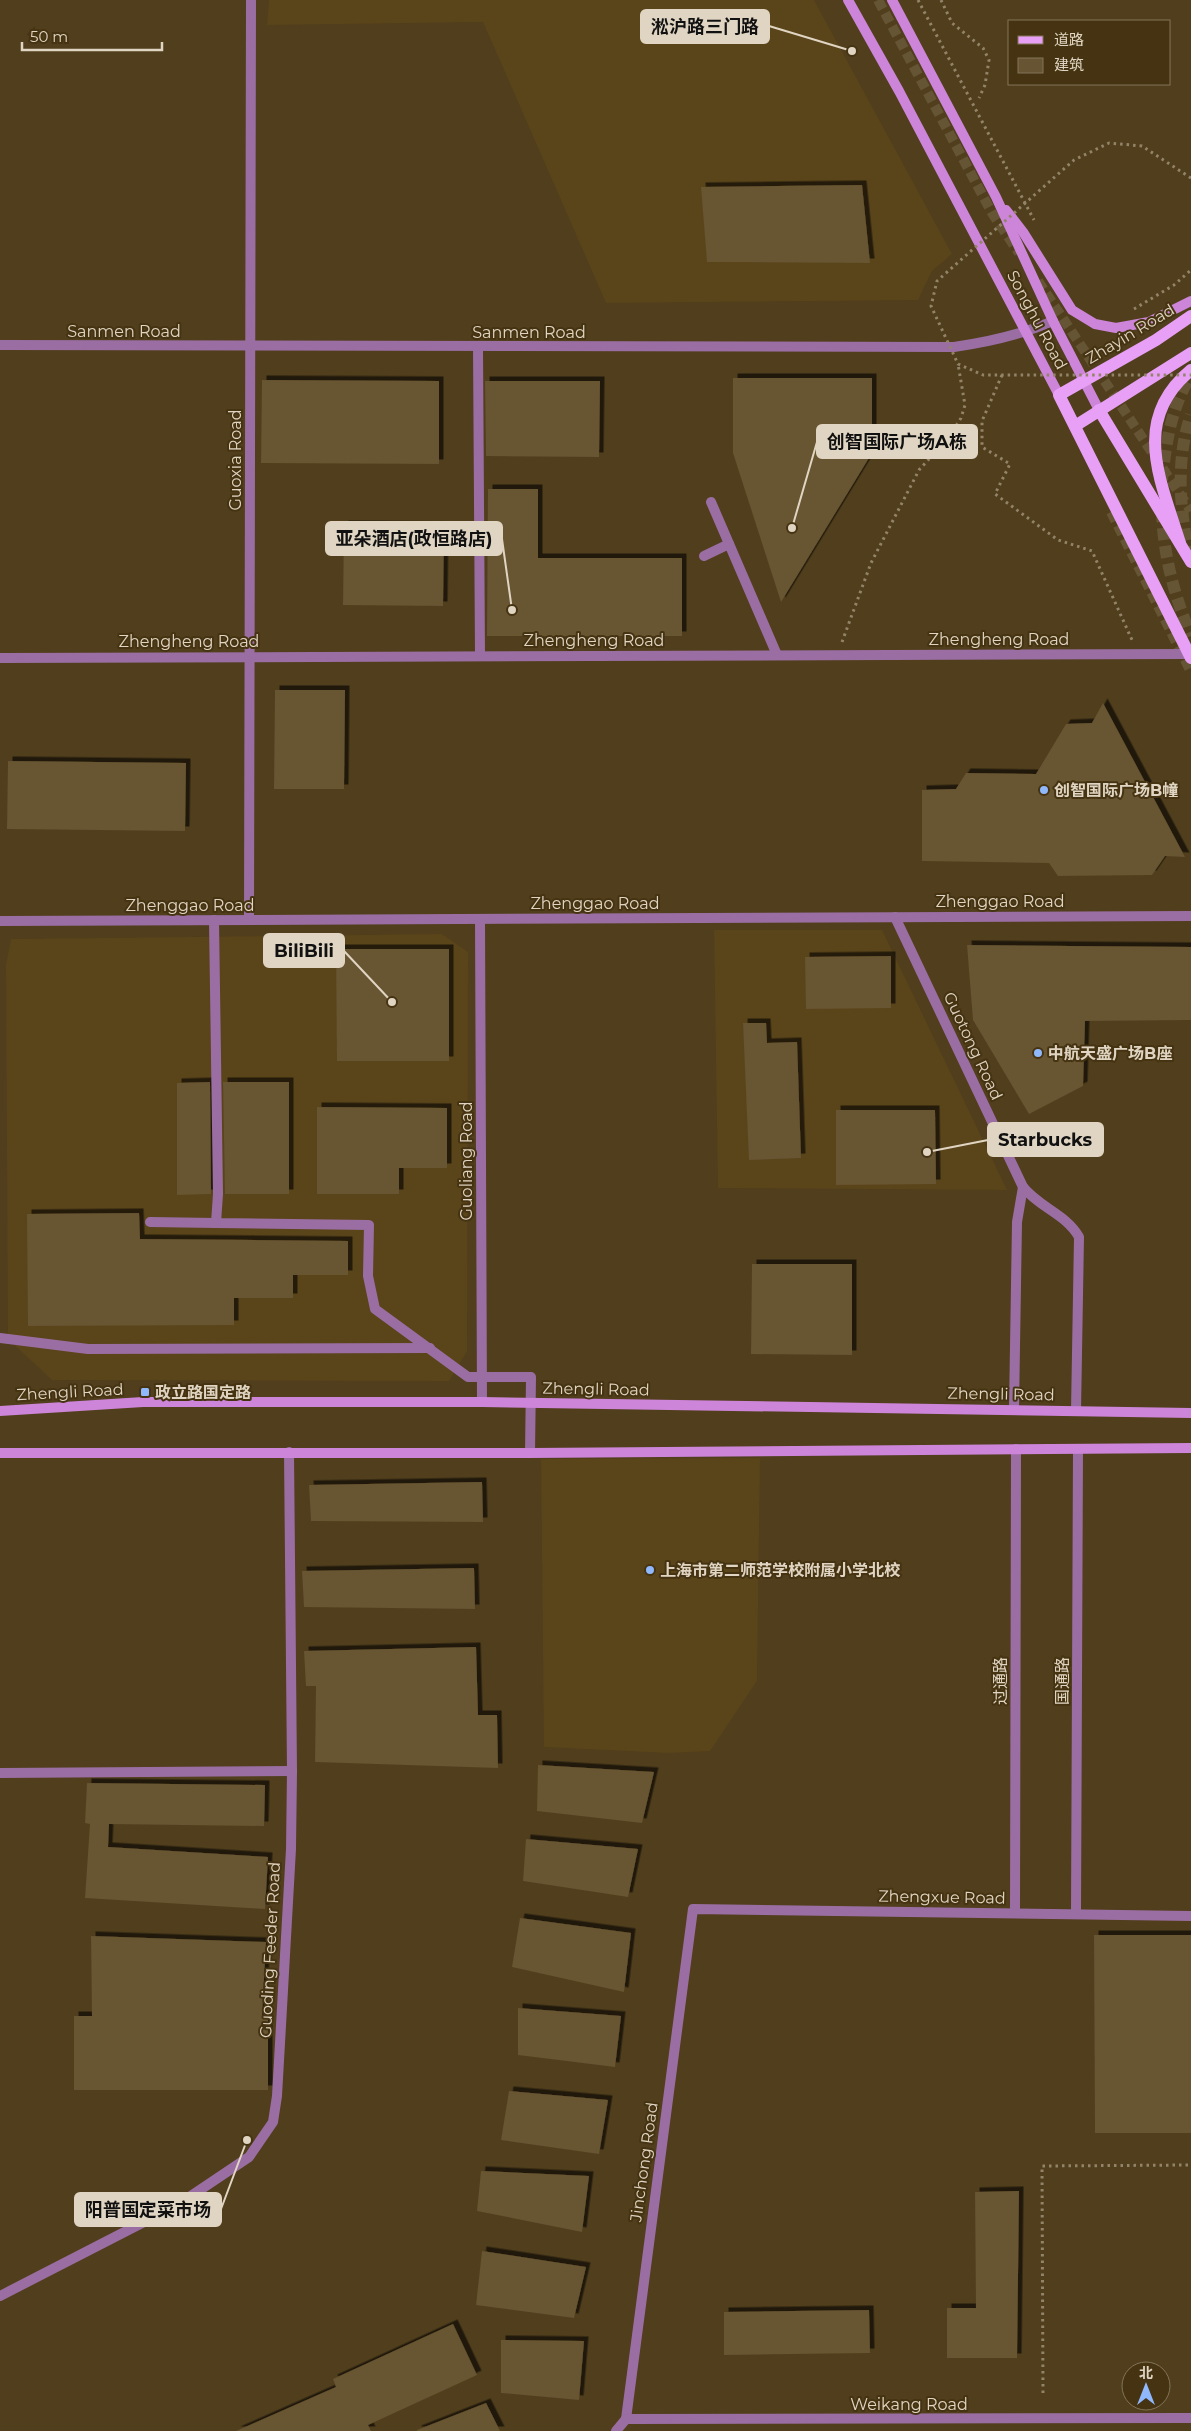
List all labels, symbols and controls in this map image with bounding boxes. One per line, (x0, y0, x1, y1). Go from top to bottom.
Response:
callout: 淞沪路三门路 (641, 10, 769, 43)
text: 淞沪路三门路 (651, 16, 759, 38)
scale bar (22, 20, 162, 52)
legend (1008, 20, 1171, 85)
text: 50 m (30, 27, 68, 46)
text: 道路 (1054, 30, 1084, 49)
text: 建筑 (1054, 55, 1084, 74)
street label: Songhu Road (1003, 267, 1071, 373)
street label: Zhayin Road (1082, 300, 1178, 368)
street label: Sanmen Road (67, 322, 181, 341)
street label: Sanmen Road (472, 323, 586, 342)
street label: Guoxia Road (226, 409, 245, 511)
callout: 创智国际广场A栋 (817, 425, 977, 458)
text: 创智国际广场A栋 (827, 431, 967, 453)
callout: 亚朵酒店(政恒路店) (326, 522, 502, 555)
text: 亚朵酒店(政恒路店) (336, 528, 492, 550)
street label: Zhengheng Road (929, 630, 1069, 649)
street label: Zhengheng Road (524, 631, 664, 650)
street label: Zhengheng Road (119, 632, 259, 651)
place label: 创智国际广场B幢 (1054, 781, 1178, 800)
marker: 创智国际广场B幢 (1038, 784, 1050, 796)
street label: Zhenggao Road (935, 892, 1065, 911)
street label: Zhenggao Road (530, 894, 660, 913)
street label: Zhenggao Road (125, 896, 255, 915)
callout: BiliBili (264, 934, 344, 967)
text: BiliBili (274, 940, 334, 962)
street label: Guotong Road (940, 989, 1006, 1103)
place label: 中航天盛广场B座 (1048, 1044, 1172, 1063)
marker: 中航天盛广场B座 (1032, 1047, 1044, 1059)
street label: Guoliang Road (457, 1101, 476, 1221)
callout: Starbucks (988, 1123, 1103, 1156)
text: Starbucks (998, 1129, 1093, 1151)
street label: Zhengli Road (542, 1379, 650, 1399)
street label: Zhengli Road (16, 1380, 124, 1404)
place label: 政立路国定路 (155, 1383, 251, 1402)
street label: Zhengli Road (947, 1384, 1055, 1404)
marker: 政立路国定路 (139, 1386, 151, 1398)
place label: 上海市第二师范学校附属小学北校 (660, 1561, 901, 1580)
marker: 上海市第二师范学校附属小学北校 (644, 1564, 656, 1576)
street label: 过通路 (991, 1657, 1010, 1705)
street label: 国通路 (1053, 1657, 1072, 1705)
street label: Guoding Feeder Road (256, 1861, 284, 2039)
street label: Zhengxue Road (878, 1886, 1006, 1908)
street label: Jinchong Road (626, 2101, 662, 2224)
callout: 阳普国定菜市场 (75, 2193, 221, 2226)
text: 阳普国定菜市场 (85, 2199, 211, 2221)
north arrow (1121, 2361, 1171, 2411)
text: 北 (1139, 2364, 1153, 2382)
street label: Weikang Road (850, 2395, 968, 2414)

